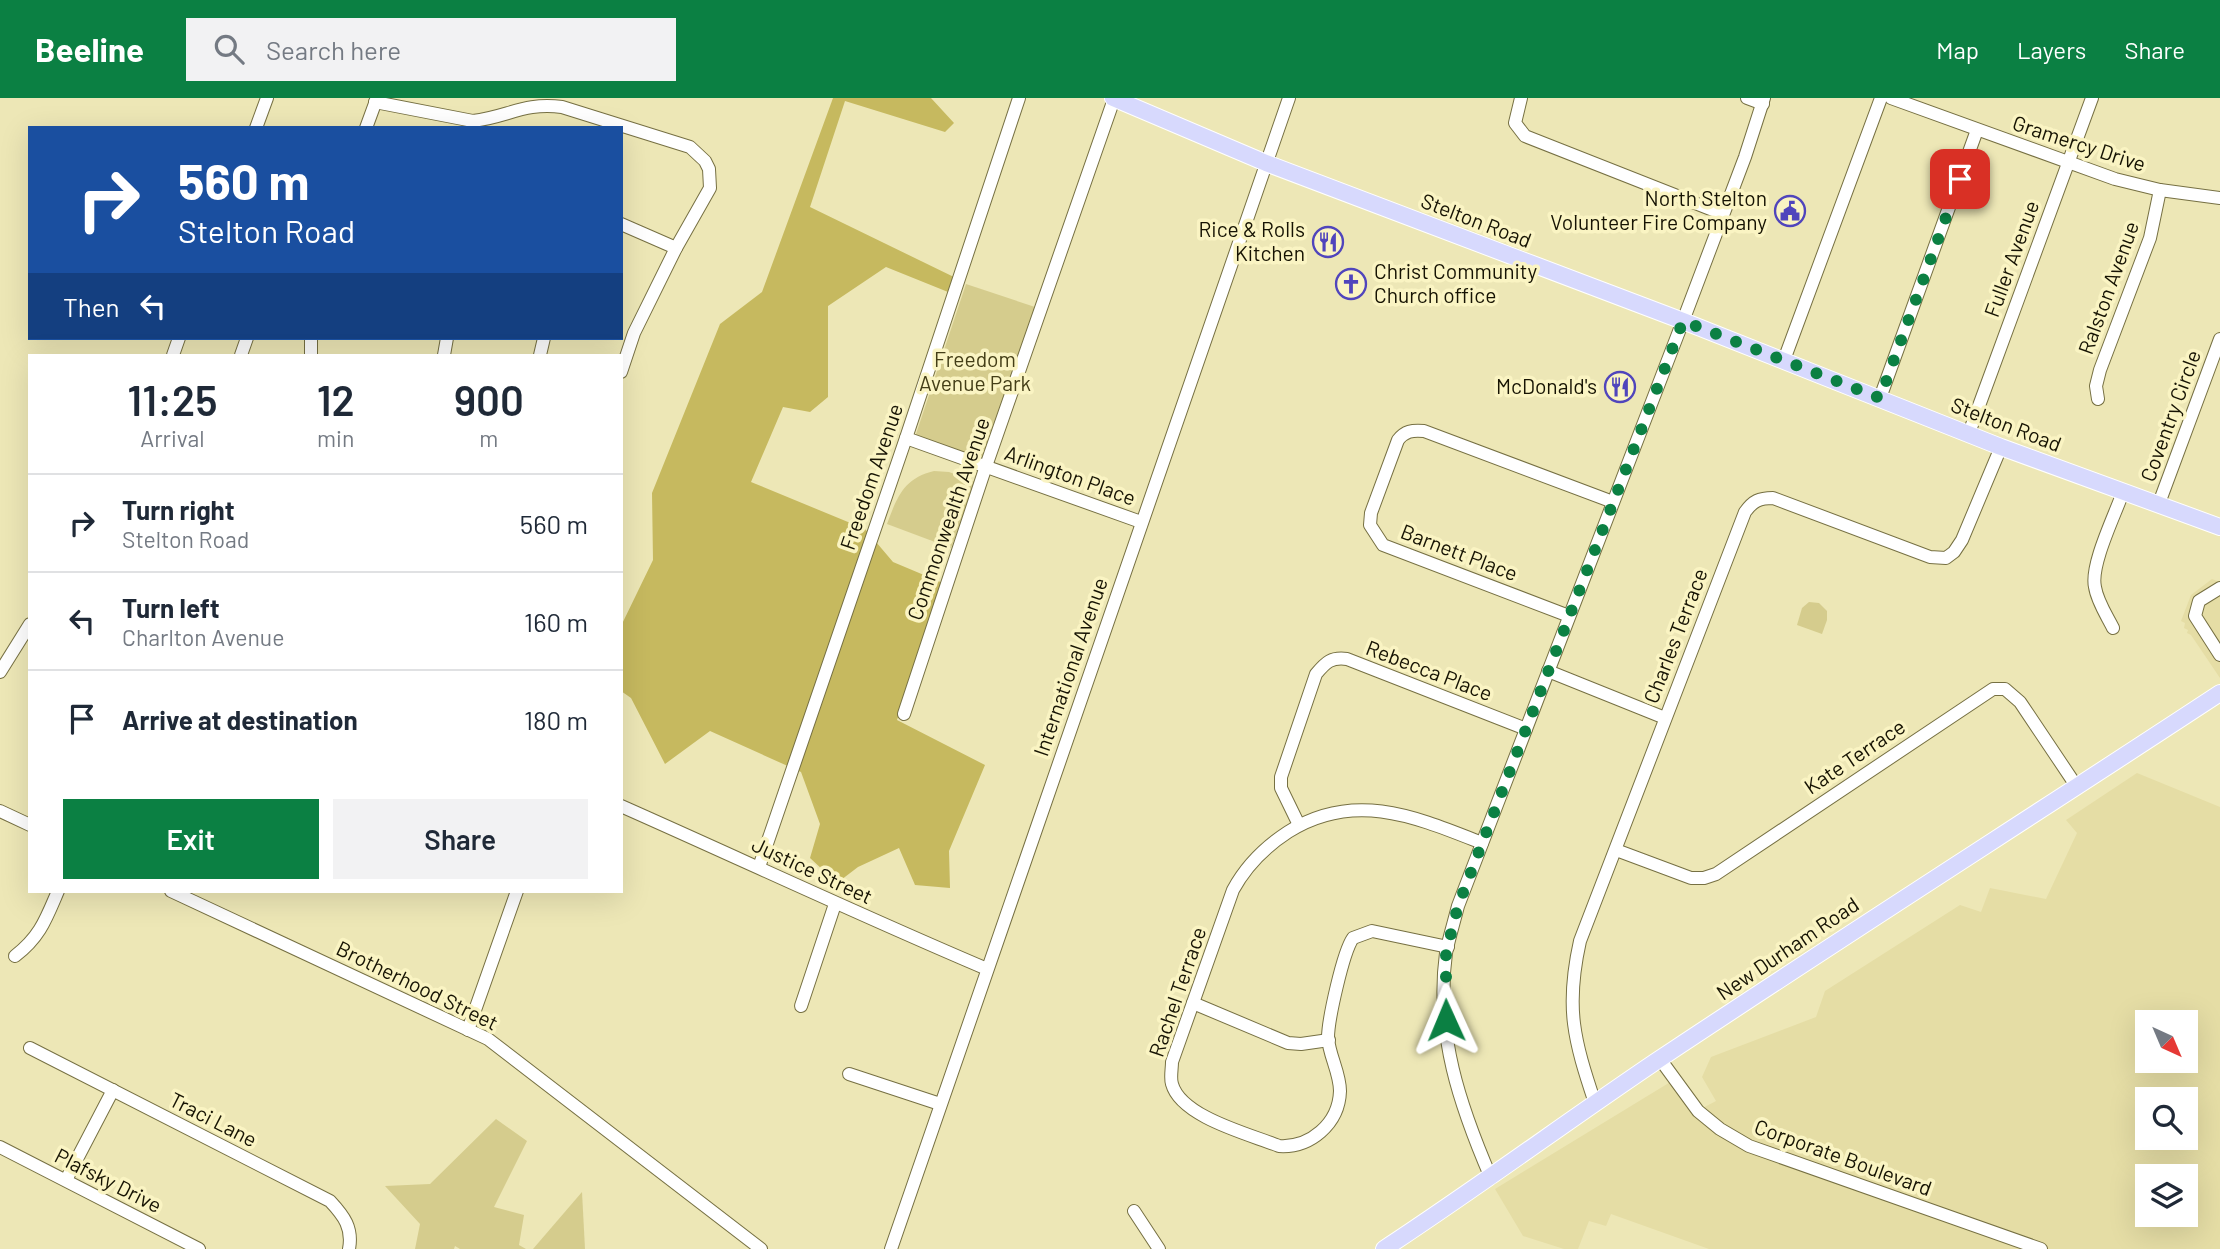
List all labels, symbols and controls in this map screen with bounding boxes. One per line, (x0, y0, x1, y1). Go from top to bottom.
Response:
search box (186, 18, 676, 81)
text: Beeline (35, 29, 144, 69)
icon: search (210, 30, 248, 68)
text: Search here (266, 34, 401, 65)
text: Map (1936, 35, 1979, 64)
text: Layers (2017, 35, 2086, 64)
text: Share (2124, 35, 2185, 64)
street label: Gramercy Drive (2010, 109, 2149, 176)
pin (1930, 149, 1990, 209)
text: 560 m (178, 151, 309, 210)
icon: right (63, 154, 154, 245)
icon: arrive (1941, 160, 1979, 198)
place label: North Stelton Volunteer Fire Company (1550, 185, 1767, 234)
street label: Stelton Road (1418, 187, 1535, 252)
public building icon: North Stelton Volunteer Fire Company (1773, 194, 1807, 228)
street label: Fuller Avenue (1978, 197, 2043, 320)
text: Stelton Road (178, 211, 355, 249)
place label: Rice & Rolls Kitchen (1199, 216, 1305, 265)
street label: Ralston Avenue (2072, 218, 2143, 357)
restaurant icon: Rice & Rolls Kitchen (1311, 225, 1345, 259)
place label: Christ Community Church office (1374, 258, 1537, 307)
church icon: Christ Community Church office (1334, 267, 1368, 301)
icon: left (134, 287, 172, 325)
text: Then (63, 291, 120, 322)
park label: Freedom Avenue Park (919, 346, 1031, 395)
street label: Coventry Circle (2134, 346, 2205, 485)
restaurant icon: McDonald's (1603, 370, 1637, 404)
place label: McDonald's (1496, 373, 1597, 398)
text: 11:25 (127, 374, 217, 424)
text: 12 (317, 374, 355, 424)
text: 900 (454, 374, 524, 424)
street label: Stelton Road (1948, 391, 2065, 456)
street label: Freedom Avenue (834, 400, 907, 553)
street label: Commonwealth Avenue (901, 414, 994, 623)
text: Arrival (140, 424, 204, 452)
text: min (317, 424, 354, 452)
text: m (479, 424, 498, 452)
street label: Arlington Place (1002, 439, 1139, 510)
text: Turn right (122, 494, 235, 525)
icon: right (63, 504, 101, 542)
text: 560 m (520, 508, 588, 539)
street label: Barnett Place (1398, 518, 1522, 585)
text: Stelton Road (122, 525, 249, 553)
street label: Charles Terrace (1637, 565, 1712, 706)
street label: International Avenue (1027, 574, 1112, 759)
text: Turn left (122, 592, 220, 623)
icon: left (63, 602, 101, 640)
text: 160 m (524, 606, 588, 637)
text: Charlton Avenue (122, 623, 284, 651)
street label: Rebecca Place (1363, 634, 1496, 705)
icon: arrive (63, 700, 101, 738)
text: Arrive at destination (122, 704, 358, 735)
text: 180 m (524, 704, 588, 735)
street label: Kate Terrace (1799, 713, 1909, 799)
button: Exit (63, 799, 319, 879)
button: Share (333, 799, 588, 879)
street label: Justice Street (748, 831, 877, 908)
street label: New Durham Road (1711, 891, 1863, 1005)
street label: Rachel Terrace (1143, 923, 1210, 1060)
street label: Brotherhood Street (333, 935, 503, 1035)
position arrow (1409, 983, 1483, 1057)
north arrow (2135, 1010, 2198, 1073)
map controls (2135, 1010, 2198, 1227)
street label: Traci Lane (166, 1086, 262, 1151)
button: search (2135, 1087, 2198, 1150)
street label: Corporate Boulevard (1751, 1113, 1936, 1200)
street label: Plafsky Drive (51, 1142, 166, 1217)
button: layers (2135, 1164, 2198, 1227)

